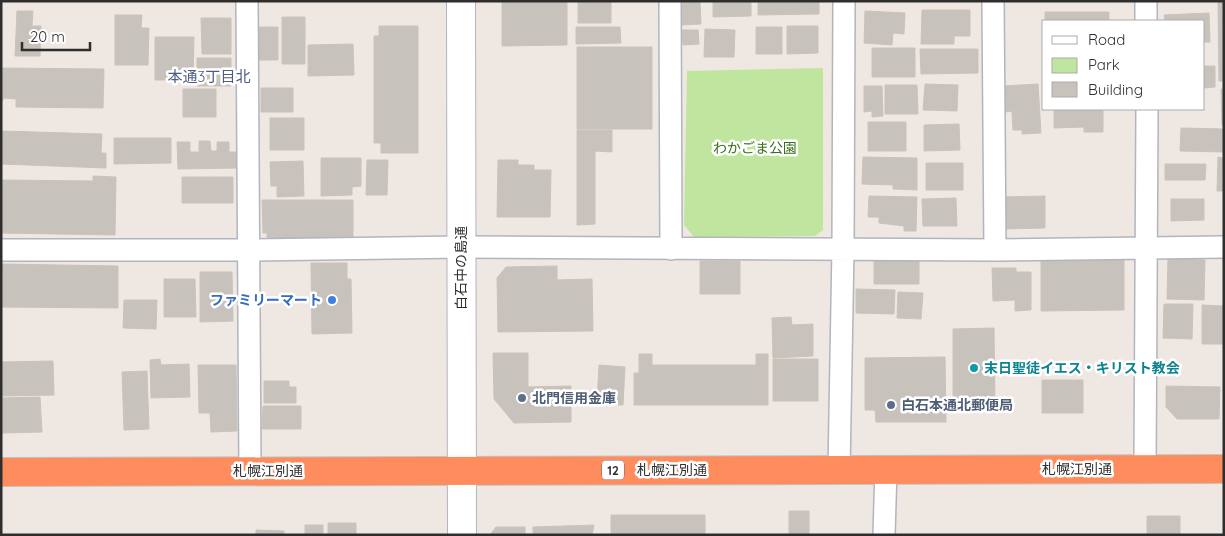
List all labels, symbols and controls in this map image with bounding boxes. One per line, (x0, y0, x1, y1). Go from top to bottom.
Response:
scale bar (22, 20, 90, 52)
legend (1042, 20, 1205, 110)
text: 20 m (30, 27, 65, 46)
text: Road (1088, 30, 1125, 49)
text: Park (1088, 55, 1120, 74)
district label: 本通3丁目北 (168, 67, 250, 86)
text: Building (1088, 80, 1143, 99)
park label: わかごま公園 (713, 139, 797, 157)
street label: 白石中の島通 (452, 226, 470, 310)
place label: ファミリーマート (210, 291, 322, 309)
marker: ファミリーマート (326, 294, 338, 306)
place label: 末日聖徒イエス・キリスト教会 (984, 359, 1180, 377)
marker: 末日聖徒イエス・キリスト教会 (968, 362, 980, 374)
place label: 北門信用金庫 (532, 389, 616, 407)
marker: 北門信用金庫 (516, 392, 528, 404)
place label: 白石本通北郵便局 (901, 396, 1013, 414)
marker: 白石本通北郵便局 (885, 399, 897, 411)
road number: 12 (602, 460, 624, 480)
street label: 札幌江別通 (1042, 460, 1112, 478)
street label: 札幌江別通 (637, 461, 707, 479)
street label: 札幌江別通 (233, 462, 303, 480)

